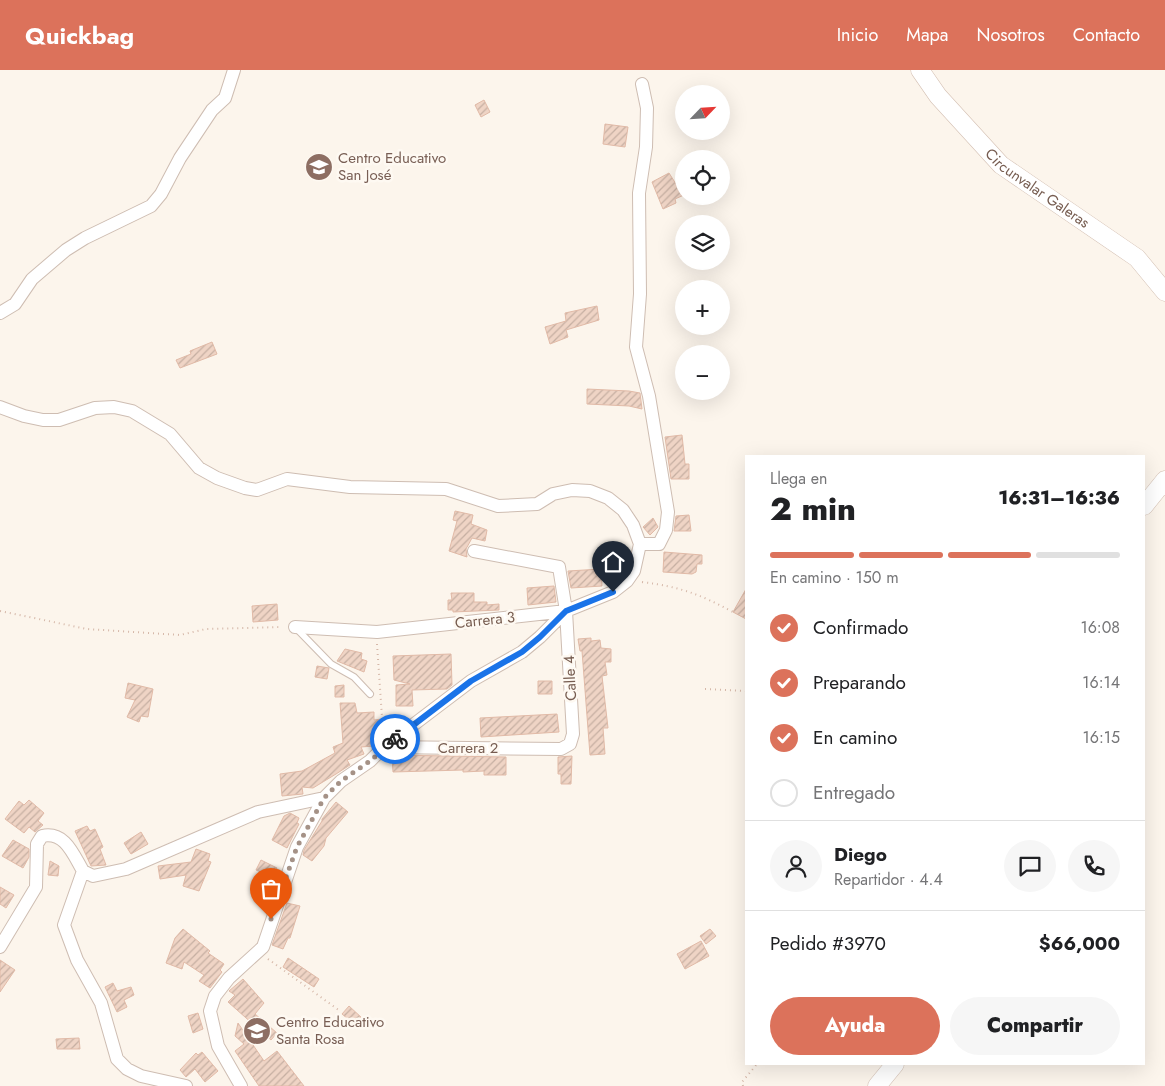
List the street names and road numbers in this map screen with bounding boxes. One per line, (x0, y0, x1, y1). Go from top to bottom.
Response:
street label: Circunvalar Galeras (980, 143, 1094, 233)
street label: Carrera 3 (454, 606, 516, 634)
street label: Calle 4 (558, 655, 582, 701)
street label: Carrera 2 (438, 737, 498, 759)

